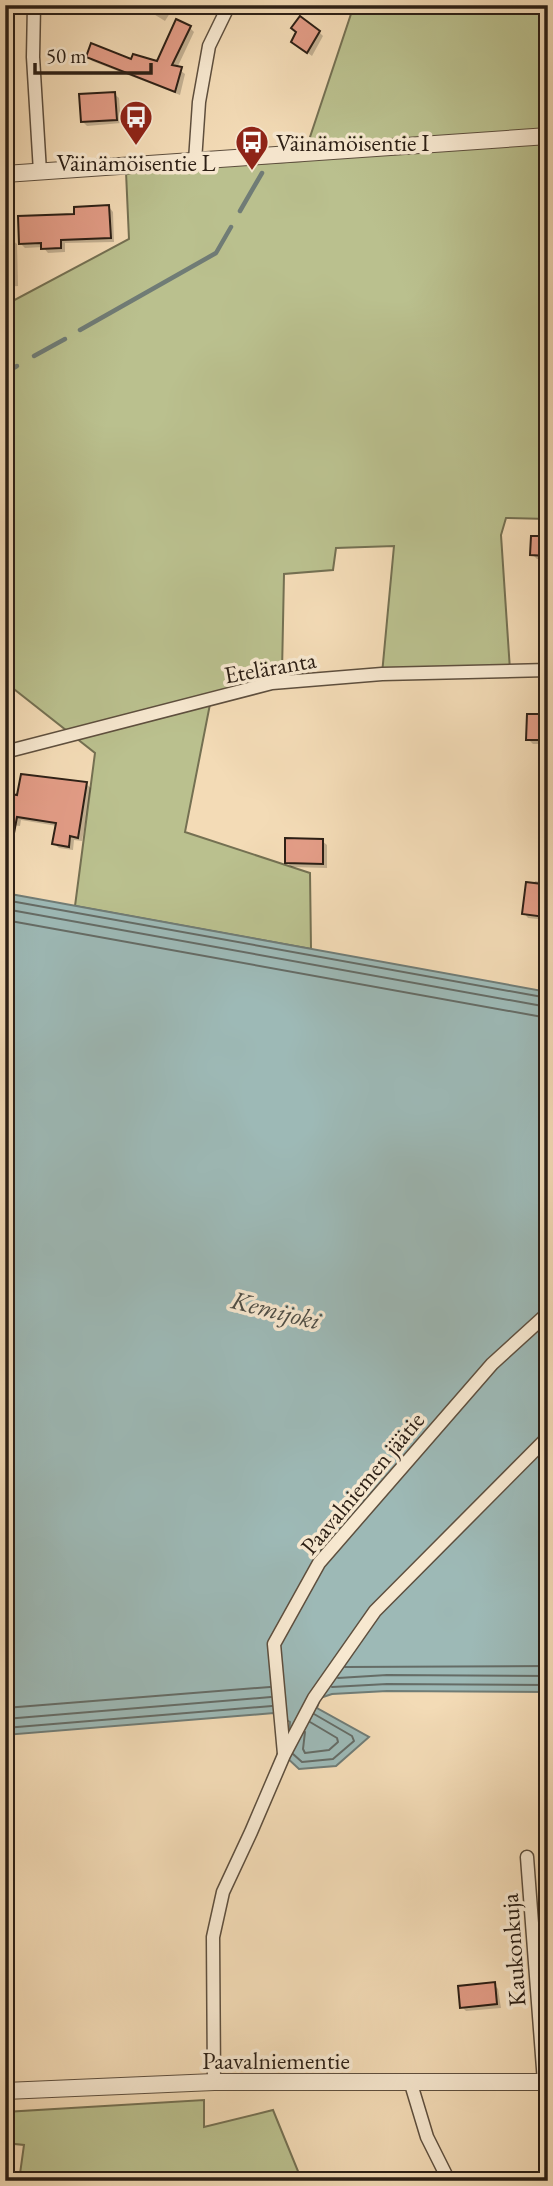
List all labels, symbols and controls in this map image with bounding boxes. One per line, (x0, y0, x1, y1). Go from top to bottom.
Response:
scale bar (35, 32, 150, 76)
text: 50 m (46, 42, 87, 69)
bus stop icon: Väinämöisentie L (117, 98, 155, 147)
bus stop icon: Väinämöisentie I (233, 123, 271, 172)
place label: Väinämöisentie I (276, 127, 429, 158)
place label: Väinämöisentie L (56, 147, 216, 178)
street label: Eteläranta (222, 644, 319, 690)
water label: Kemijoki (227, 1282, 325, 1338)
street label: Paavalniemen jäätie (293, 1405, 431, 1561)
street label: Kaukonkuja (494, 1892, 532, 2008)
street label: Paavalniementie (202, 2045, 350, 2076)

